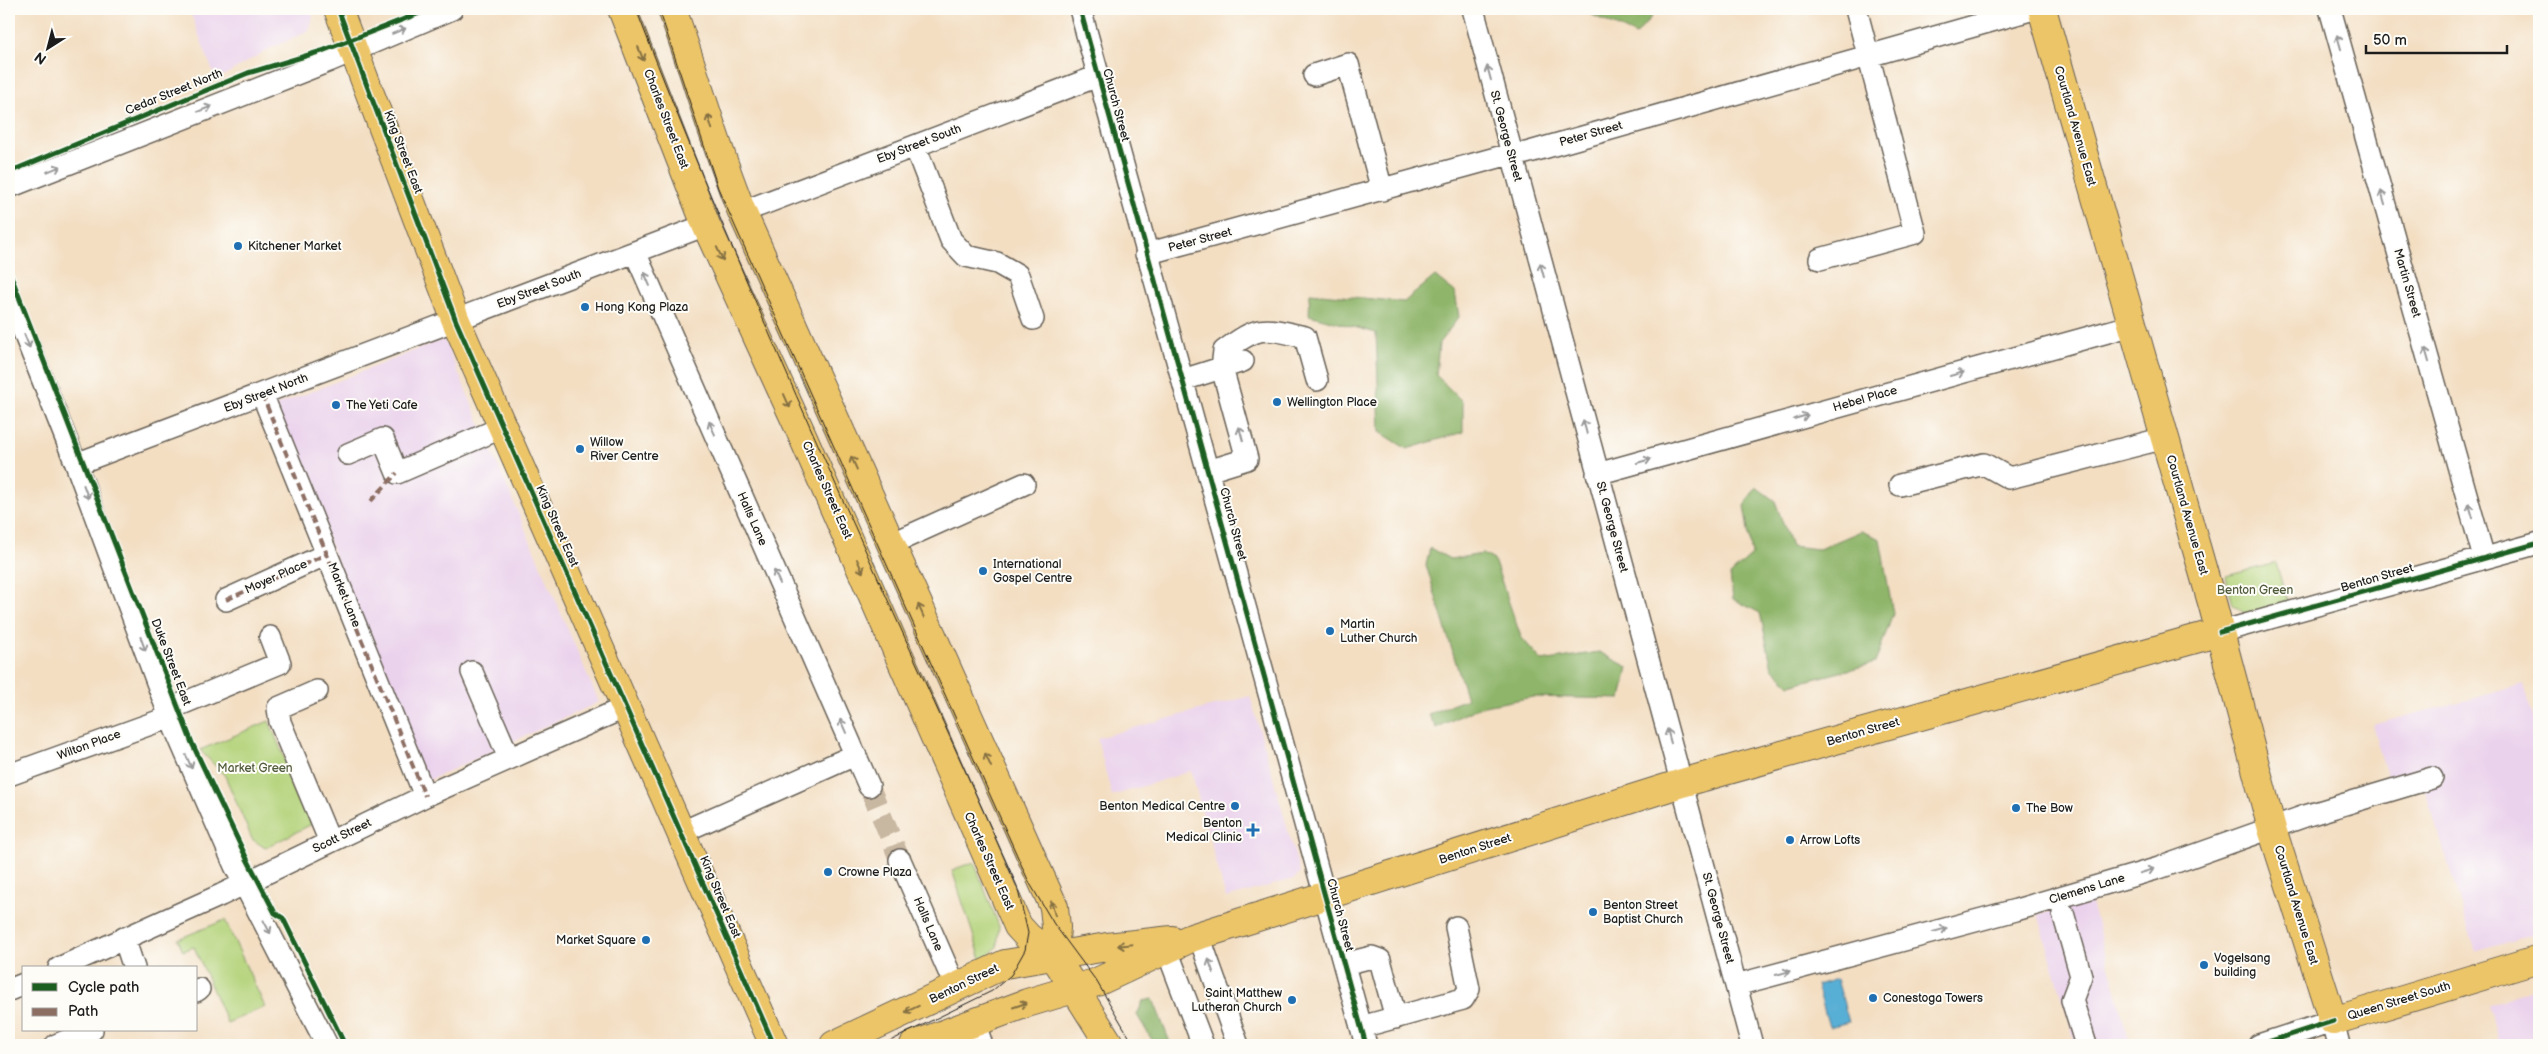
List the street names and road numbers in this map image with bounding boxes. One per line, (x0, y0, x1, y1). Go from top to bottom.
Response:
street label: Courtland Avenue East (2051, 64, 2099, 188)
street label: Cedar Street North (123, 66, 225, 118)
street label: Charles Street East (640, 67, 692, 171)
street label: Church Street (1099, 67, 1133, 143)
street label: St. George Street (1487, 89, 1525, 183)
street label: King Street East (380, 108, 426, 196)
street label: Peter Street (1558, 118, 1625, 150)
street label: Eby Street South (875, 121, 964, 167)
street label: Peter Street (1167, 224, 1234, 256)
street label: Martin Street (2390, 247, 2424, 319)
street label: Eby Street South (495, 266, 584, 312)
street label: Eby Street North (222, 370, 311, 416)
street label: Hebel Place (1831, 383, 1899, 415)
street label: Charles Street East (799, 439, 855, 542)
street label: Courtland Avenue East (2163, 453, 2211, 577)
street label: St. George Street (1593, 480, 1631, 574)
street label: King Street East (532, 483, 582, 569)
street label: Church Street (1216, 486, 1250, 562)
street label: Halls Lane (733, 490, 771, 548)
street label: Moyer Place (242, 557, 310, 597)
street label: Market Lane (324, 560, 364, 630)
street label: Benton Street (2339, 560, 2415, 596)
street label: Duke Street East (148, 616, 195, 708)
street label: Benton Street (1825, 714, 1901, 750)
street label: Wilton Place (55, 727, 123, 763)
street label: Charles Street East (961, 810, 1017, 913)
street label: Scott Street (310, 815, 374, 857)
street label: Benton Street (1437, 830, 1513, 868)
street label: Courtland Avenue East (2271, 843, 2321, 967)
street label: King Street East (696, 854, 744, 941)
street label: Clemens Lane (2047, 870, 2127, 908)
street label: St. George Street (1699, 871, 1737, 965)
street label: Church Street (1323, 877, 1357, 953)
street label: Halls Lane (910, 895, 946, 953)
street label: Benton Street (927, 961, 1001, 1007)
street label: Queen Street South (2346, 978, 2453, 1024)

